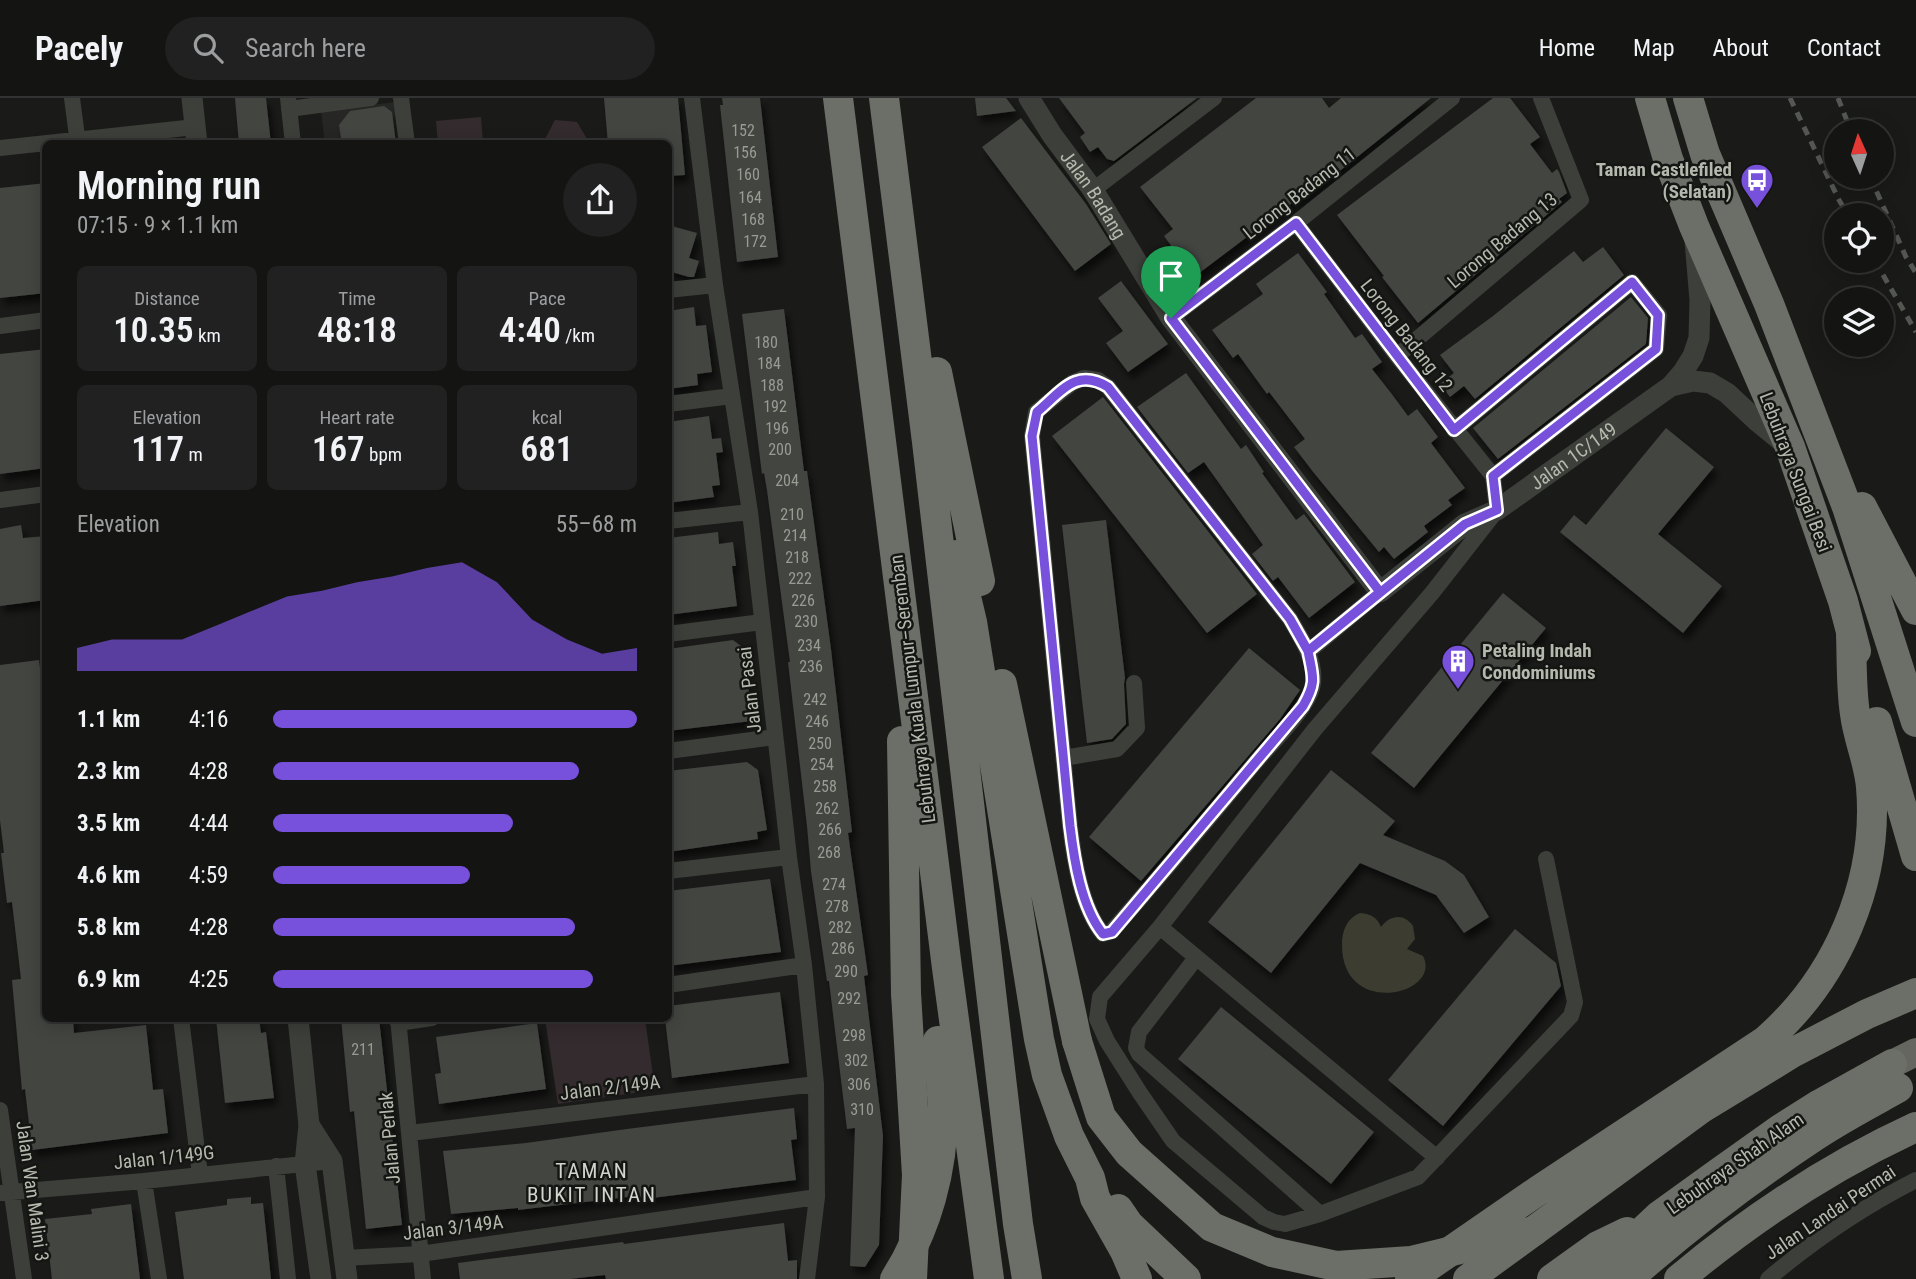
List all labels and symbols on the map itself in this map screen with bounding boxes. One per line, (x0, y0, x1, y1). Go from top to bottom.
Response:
north arrow (1824, 119, 1894, 189)
house number: 152 (731, 121, 755, 140)
street label: Lorong Badang 11 (1239, 142, 1360, 244)
house number: 156 (733, 143, 757, 162)
street label: Jalan Badang (1055, 146, 1131, 243)
place label: Taman Castlefiled (Selatan) (1596, 158, 1732, 203)
bus stop icon: Taman Castlefiled (Selatan) (1738, 161, 1776, 210)
house number: 160 (736, 165, 760, 184)
house number: 164 (738, 188, 762, 207)
street label: Lorong Badang 13 (1443, 188, 1562, 293)
house number: 168 (741, 210, 765, 229)
house number: 172 (743, 232, 767, 251)
pin (1141, 246, 1201, 318)
street label: Lorong Badang 12 (1356, 275, 1458, 396)
house number: 180 (754, 333, 778, 352)
house number: 184 (757, 354, 781, 373)
house number: 188 (760, 376, 784, 395)
street label: Lebuhraya Sungai Besi (1755, 389, 1837, 555)
house number: 192 (763, 397, 787, 416)
street label: Jalan 1C/149 (1526, 418, 1621, 495)
house number: 196 (765, 419, 789, 438)
house number: 200 (768, 440, 792, 459)
house number: 204 (775, 471, 799, 490)
house number: 210 (780, 505, 804, 524)
house number: 214 (783, 526, 807, 545)
house number: 218 (785, 548, 809, 567)
street label: Lebuhraya Kuala Lumpur–Seremban (885, 553, 940, 824)
house number: 222 (788, 569, 812, 588)
house number: 226 (791, 591, 815, 610)
house number: 230 (794, 612, 818, 631)
house number: 234 (797, 636, 821, 655)
place label: Petaling Indah Condominiums (1482, 639, 1596, 684)
building icon: Petaling Indah Condominiums (1439, 642, 1477, 691)
street label: Jalan Pasai (733, 645, 766, 735)
house number: 236 (799, 657, 823, 676)
house number: 242 (803, 690, 827, 709)
house number: 246 (805, 712, 829, 731)
house number: 250 (808, 734, 832, 753)
house number: 254 (810, 755, 834, 774)
house number: 258 (813, 777, 837, 796)
house number: 262 (815, 799, 839, 818)
house number: 266 (818, 820, 842, 839)
house number: 268 (817, 843, 841, 862)
house number: 274 (822, 875, 846, 894)
house number: 278 (825, 897, 849, 916)
house number: 282 (828, 918, 852, 937)
house number: 286 (831, 939, 855, 958)
house number: 290 (834, 962, 858, 981)
house number: 292 (837, 989, 861, 1008)
house number: 298 (842, 1026, 866, 1045)
house number: 211 (351, 1040, 375, 1059)
house number: 302 (844, 1051, 868, 1070)
street label: Jalan 2/149A (559, 1070, 662, 1105)
house number: 306 (847, 1075, 871, 1094)
street label: Jalan Perlak (374, 1090, 405, 1185)
house number: 310 (850, 1100, 874, 1119)
street label: Lebuhraya Shah Alam (1662, 1108, 1808, 1219)
street label: Jalan Wan Malini 3 (11, 1119, 54, 1263)
street label: Jalan 1/149G (113, 1141, 216, 1174)
district label: TAMAN BUKIT INTAN (527, 1159, 657, 1207)
street label: Jalan Landai Permai (1761, 1160, 1900, 1265)
street label: Jalan 3/149A (402, 1210, 505, 1245)

